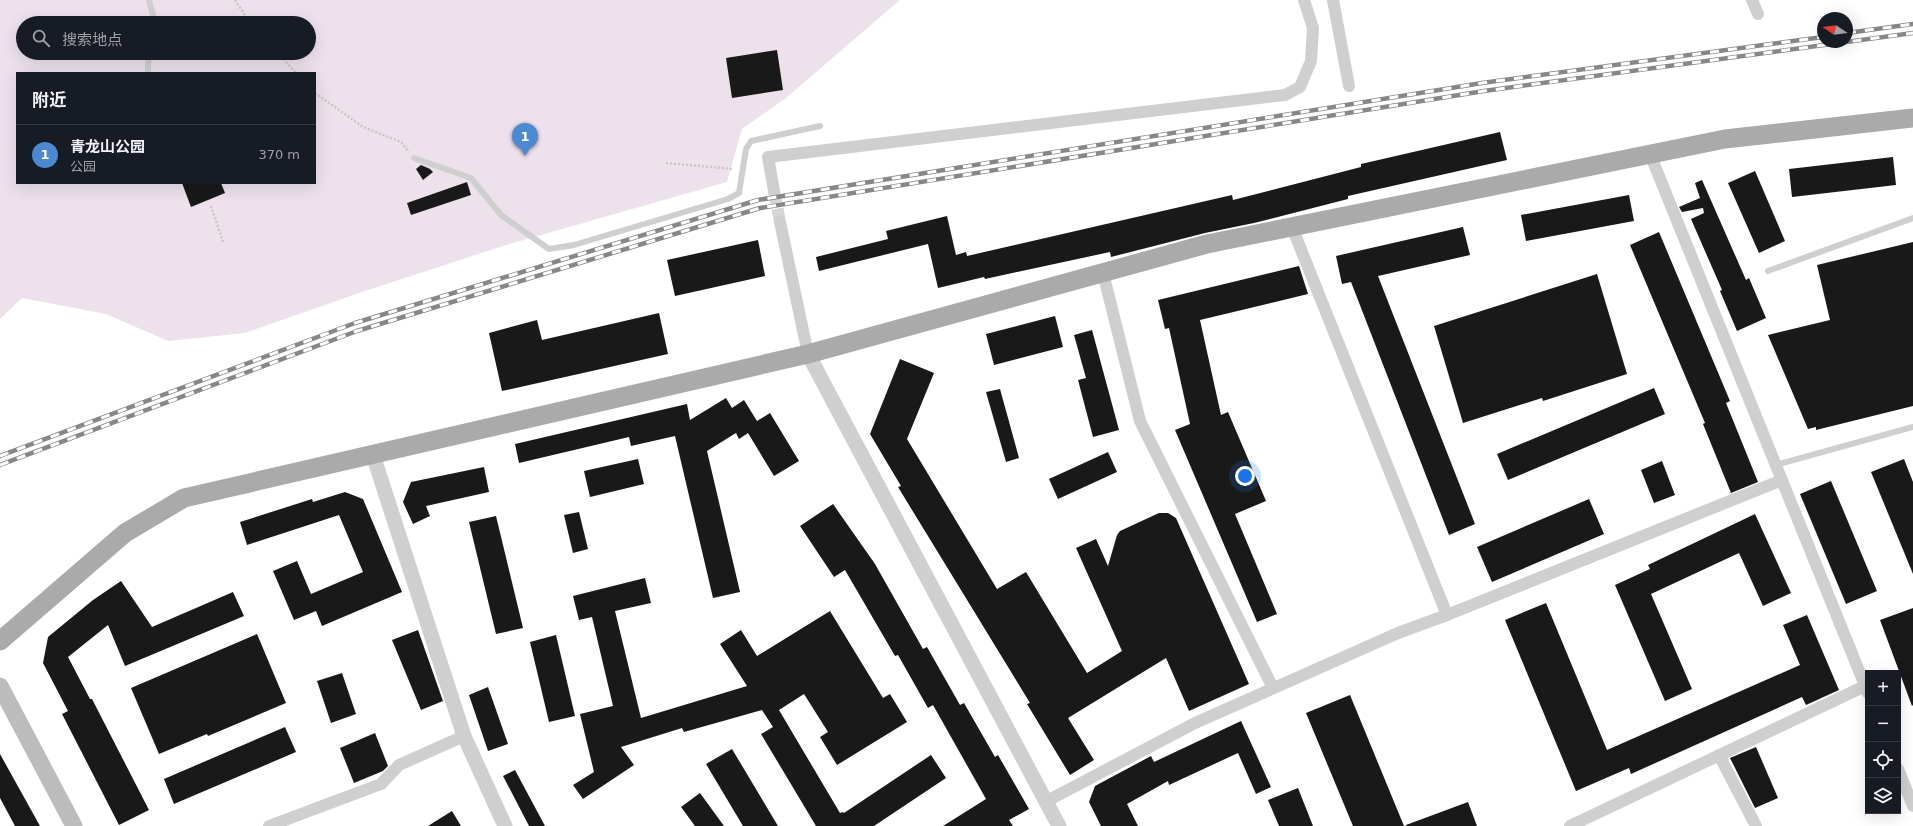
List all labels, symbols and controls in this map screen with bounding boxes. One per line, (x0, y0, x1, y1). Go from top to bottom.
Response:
north arrow (1817, 12, 1853, 48)
search box (16, 16, 316, 60)
icon: search (30, 27, 52, 49)
text: 搜索地点 (62, 31, 122, 49)
text: 附近 (32, 90, 66, 110)
pin: 1 (512, 123, 538, 156)
text: 青龙山公园 (70, 138, 145, 156)
text: 1 (40, 147, 50, 162)
text: 370 m (258, 147, 300, 162)
text: 公园 (70, 159, 96, 174)
your location (1235, 466, 1255, 486)
map controls (1865, 670, 1901, 814)
button: + (1865, 670, 1901, 706)
button: − (1865, 706, 1901, 742)
button: locate (1865, 742, 1901, 778)
button: layers (1865, 778, 1901, 814)

